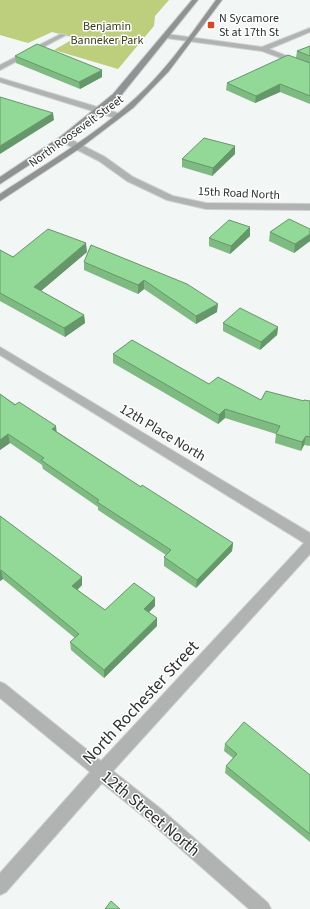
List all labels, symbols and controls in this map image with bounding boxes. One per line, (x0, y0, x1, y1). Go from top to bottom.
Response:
place label: N Sycamore St at 17th St (219, 10, 279, 41)
park label: Benjamin Banneker Park (71, 18, 143, 49)
marker: N Sycamore St at 17th St (206, 20, 216, 30)
street label: North Roosevelt Street (25, 91, 127, 172)
street label: 15th Road North (198, 183, 280, 204)
street label: 12th Place North (116, 399, 209, 466)
street label: North Rochester Street (77, 635, 205, 770)
street label: 12th Street North (96, 765, 205, 862)

